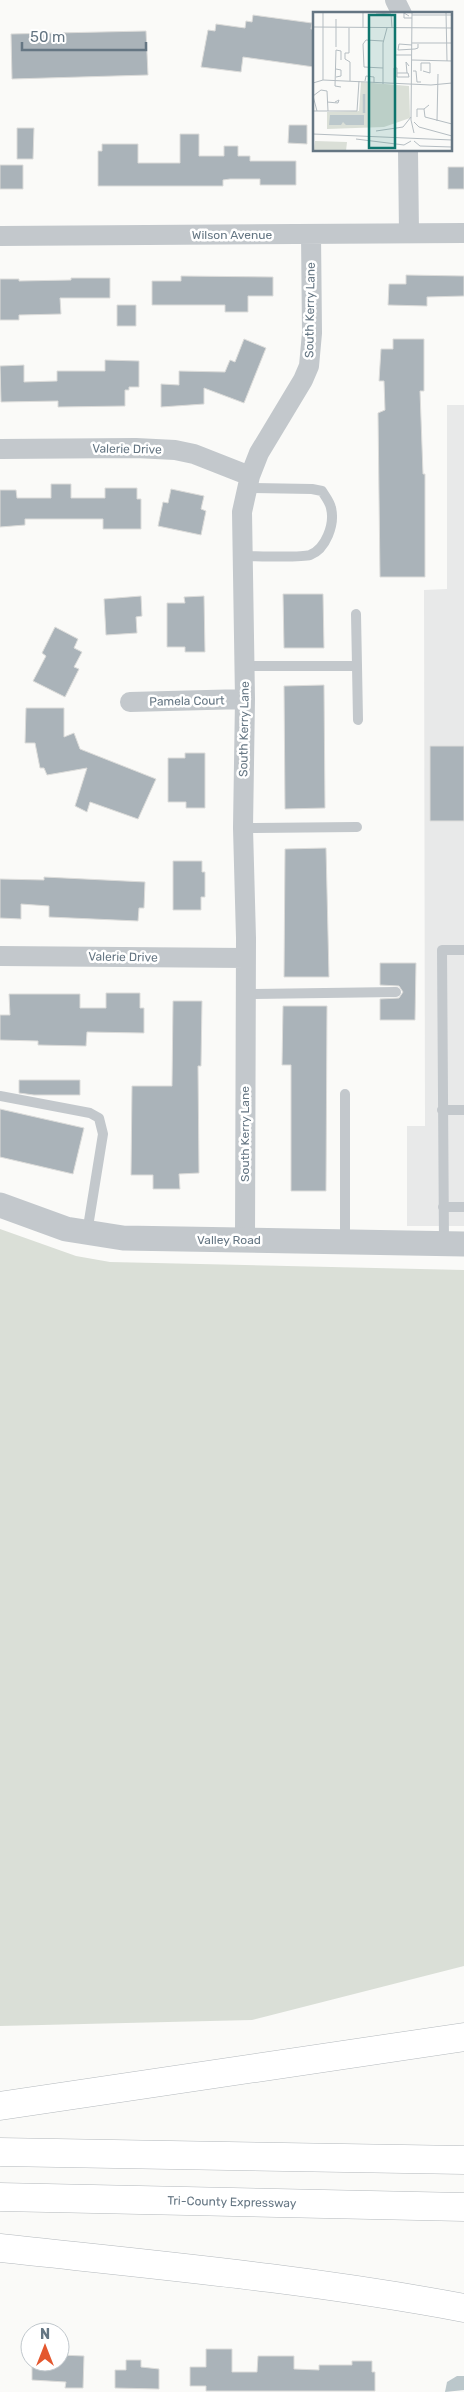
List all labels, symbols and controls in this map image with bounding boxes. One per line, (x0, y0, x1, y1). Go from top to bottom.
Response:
inset map (313, 12, 452, 151)
scale bar (22, 20, 146, 52)
text: 50 m (30, 28, 65, 46)
street label: Wilson Avenue (192, 228, 272, 242)
street label: South Kerry Lane (302, 262, 318, 358)
street label: Valerie Drive (92, 441, 162, 457)
street label: South Kerry Lane (236, 681, 252, 777)
street label: Pamela Court (149, 693, 225, 709)
street label: Valerie Drive (88, 949, 158, 965)
street label: South Kerry Lane (238, 1086, 252, 1182)
street label: Valley Road (197, 1233, 261, 1247)
street label: Tri-County Expressway (167, 2194, 297, 2210)
north arrow (20, 2322, 70, 2372)
text: N (40, 2326, 50, 2343)

